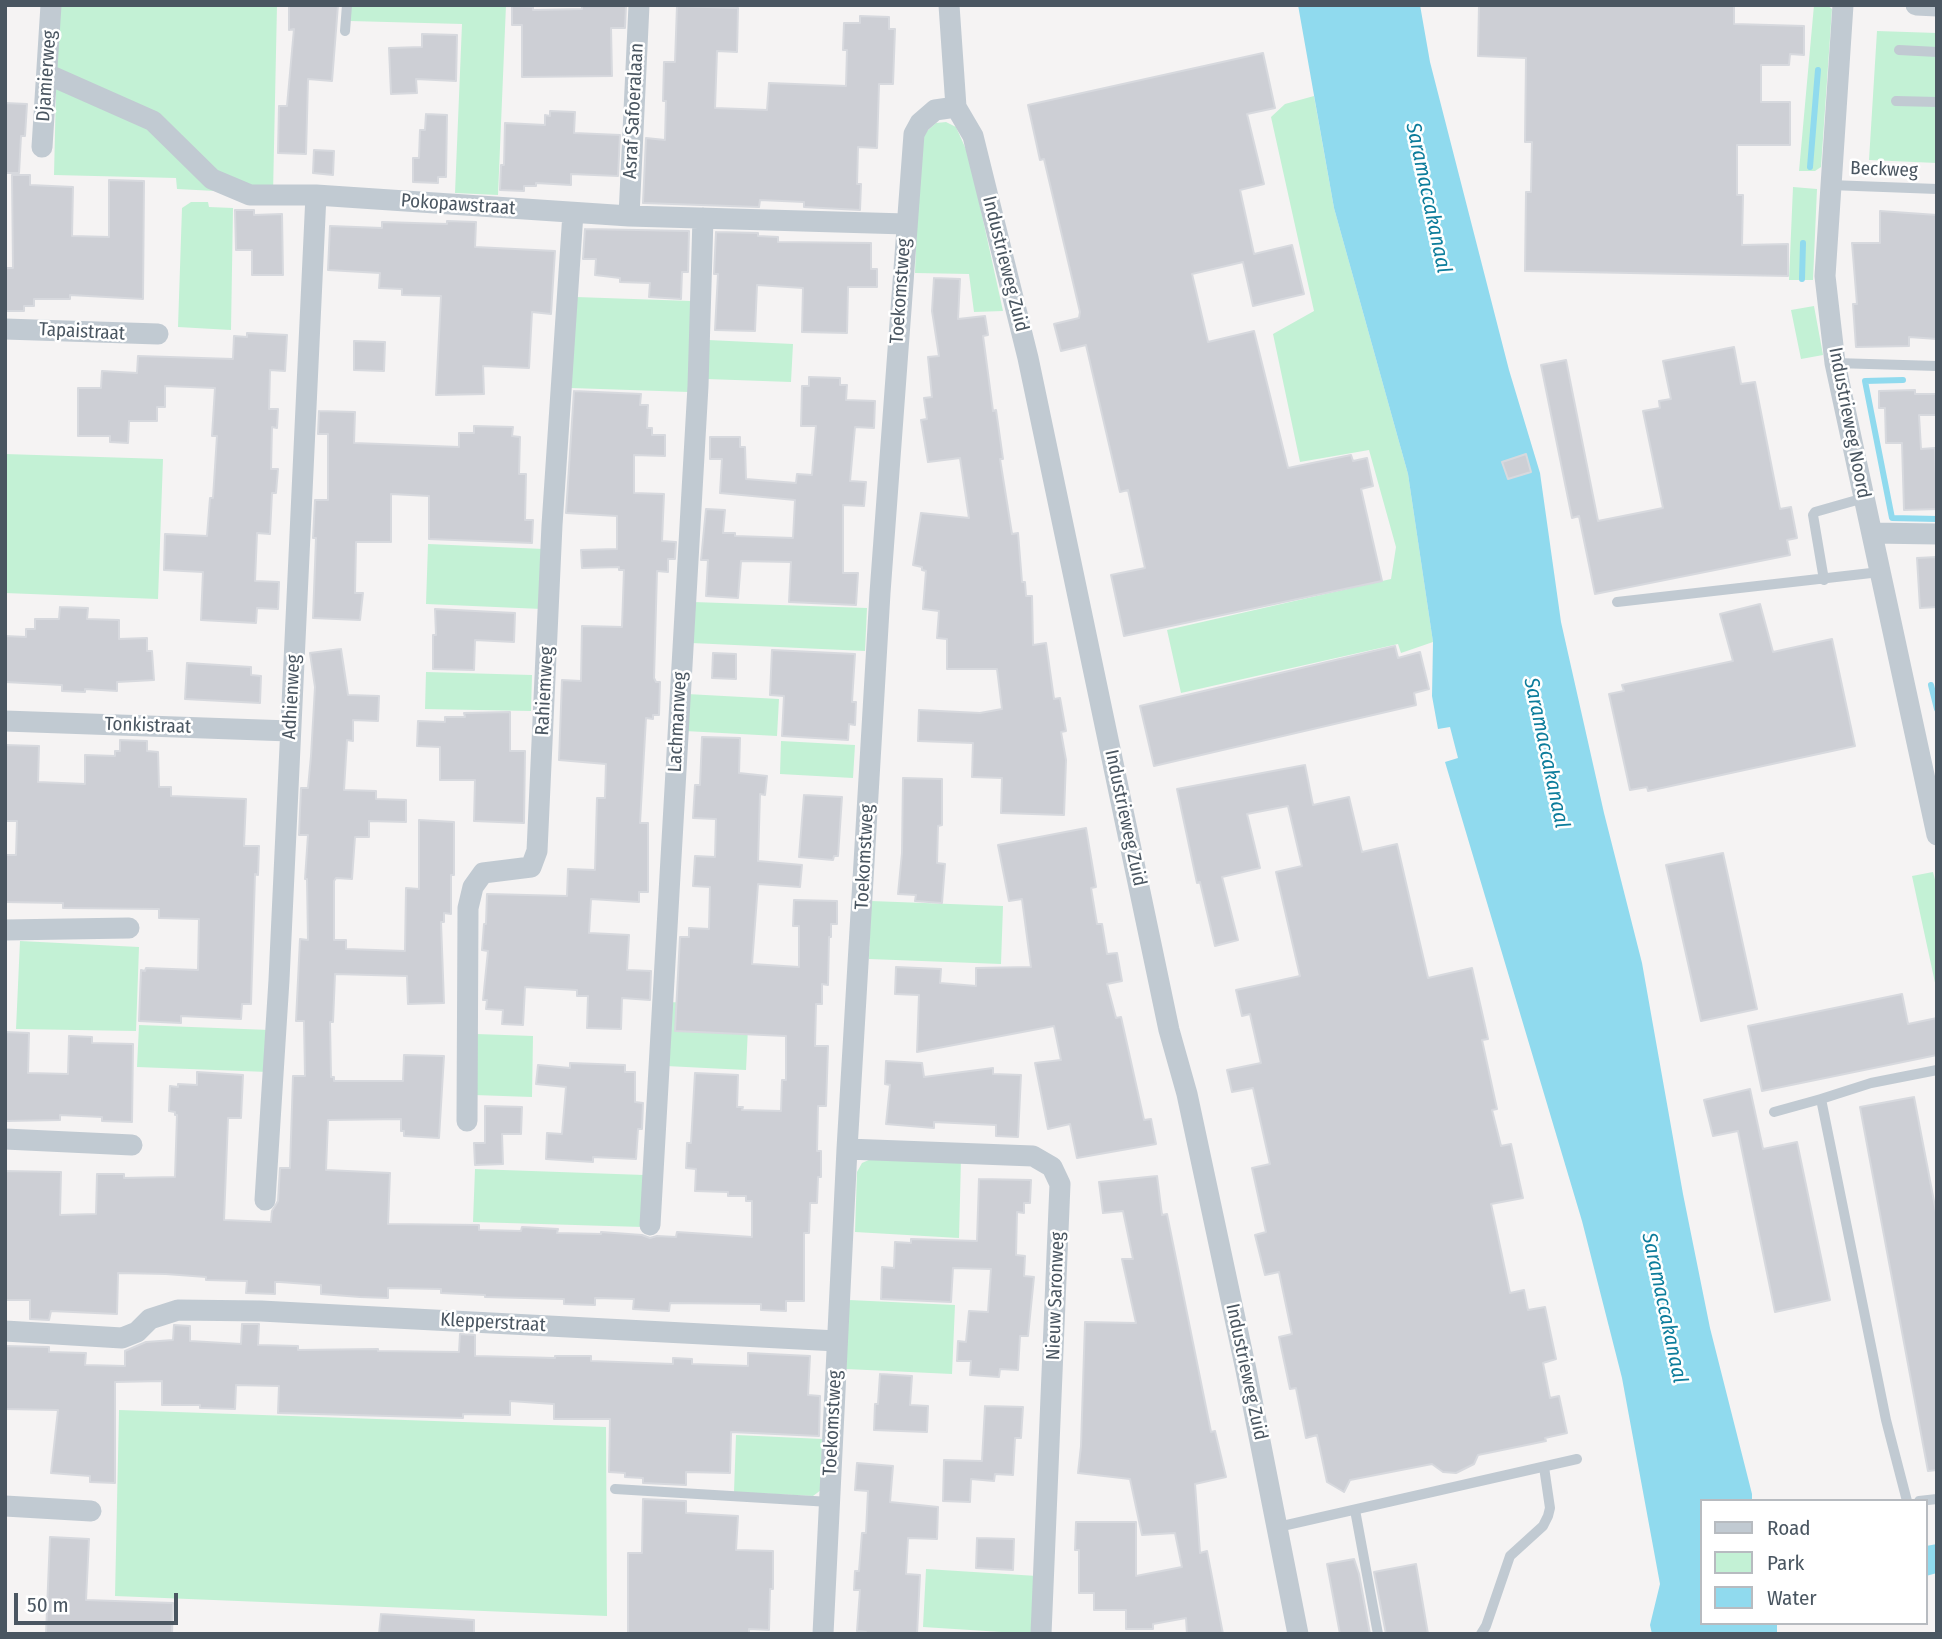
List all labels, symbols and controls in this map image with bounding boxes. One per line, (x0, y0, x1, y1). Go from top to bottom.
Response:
street label: Djamierweg (32, 30, 62, 122)
street label: Asraf Safoeralaan (619, 42, 649, 180)
water label: Saramaccakanaal (1400, 120, 1456, 276)
street label: Beckweg (1850, 157, 1918, 183)
street label: Pokopawstraat (400, 190, 516, 220)
street label: Industrieweg Zuid (977, 194, 1033, 334)
street label: Toekomstweg (886, 238, 916, 344)
street label: Tapaistraat (38, 318, 126, 346)
street label: Industrieweg Noord (1823, 346, 1875, 500)
street label: Rahiemweg (531, 646, 559, 736)
street label: Adhienweg (278, 654, 306, 740)
street label: Lachmanweg (664, 671, 692, 773)
water label: Saramaccakanaal (1518, 675, 1574, 831)
street label: Tonkistraat (104, 713, 192, 739)
street label: Industrieweg Zuid (1099, 748, 1151, 888)
street label: Toekomstweg (851, 804, 879, 910)
water label: Saramaccakanaal (1636, 1230, 1692, 1386)
street label: Nieuw Saronweg (1042, 1232, 1070, 1360)
street label: Industrieweg Zuid (1220, 1302, 1272, 1442)
street label: Klepperstraat (440, 1309, 546, 1337)
street label: Toekomstweg (819, 1370, 847, 1476)
legend (1700, 1499, 1928, 1625)
text: Road (1767, 1515, 1811, 1541)
text: Park (1767, 1550, 1804, 1576)
scale bar (18, 1580, 182, 1624)
text: Water (1767, 1585, 1817, 1611)
text: 50 m (27, 1592, 69, 1618)

